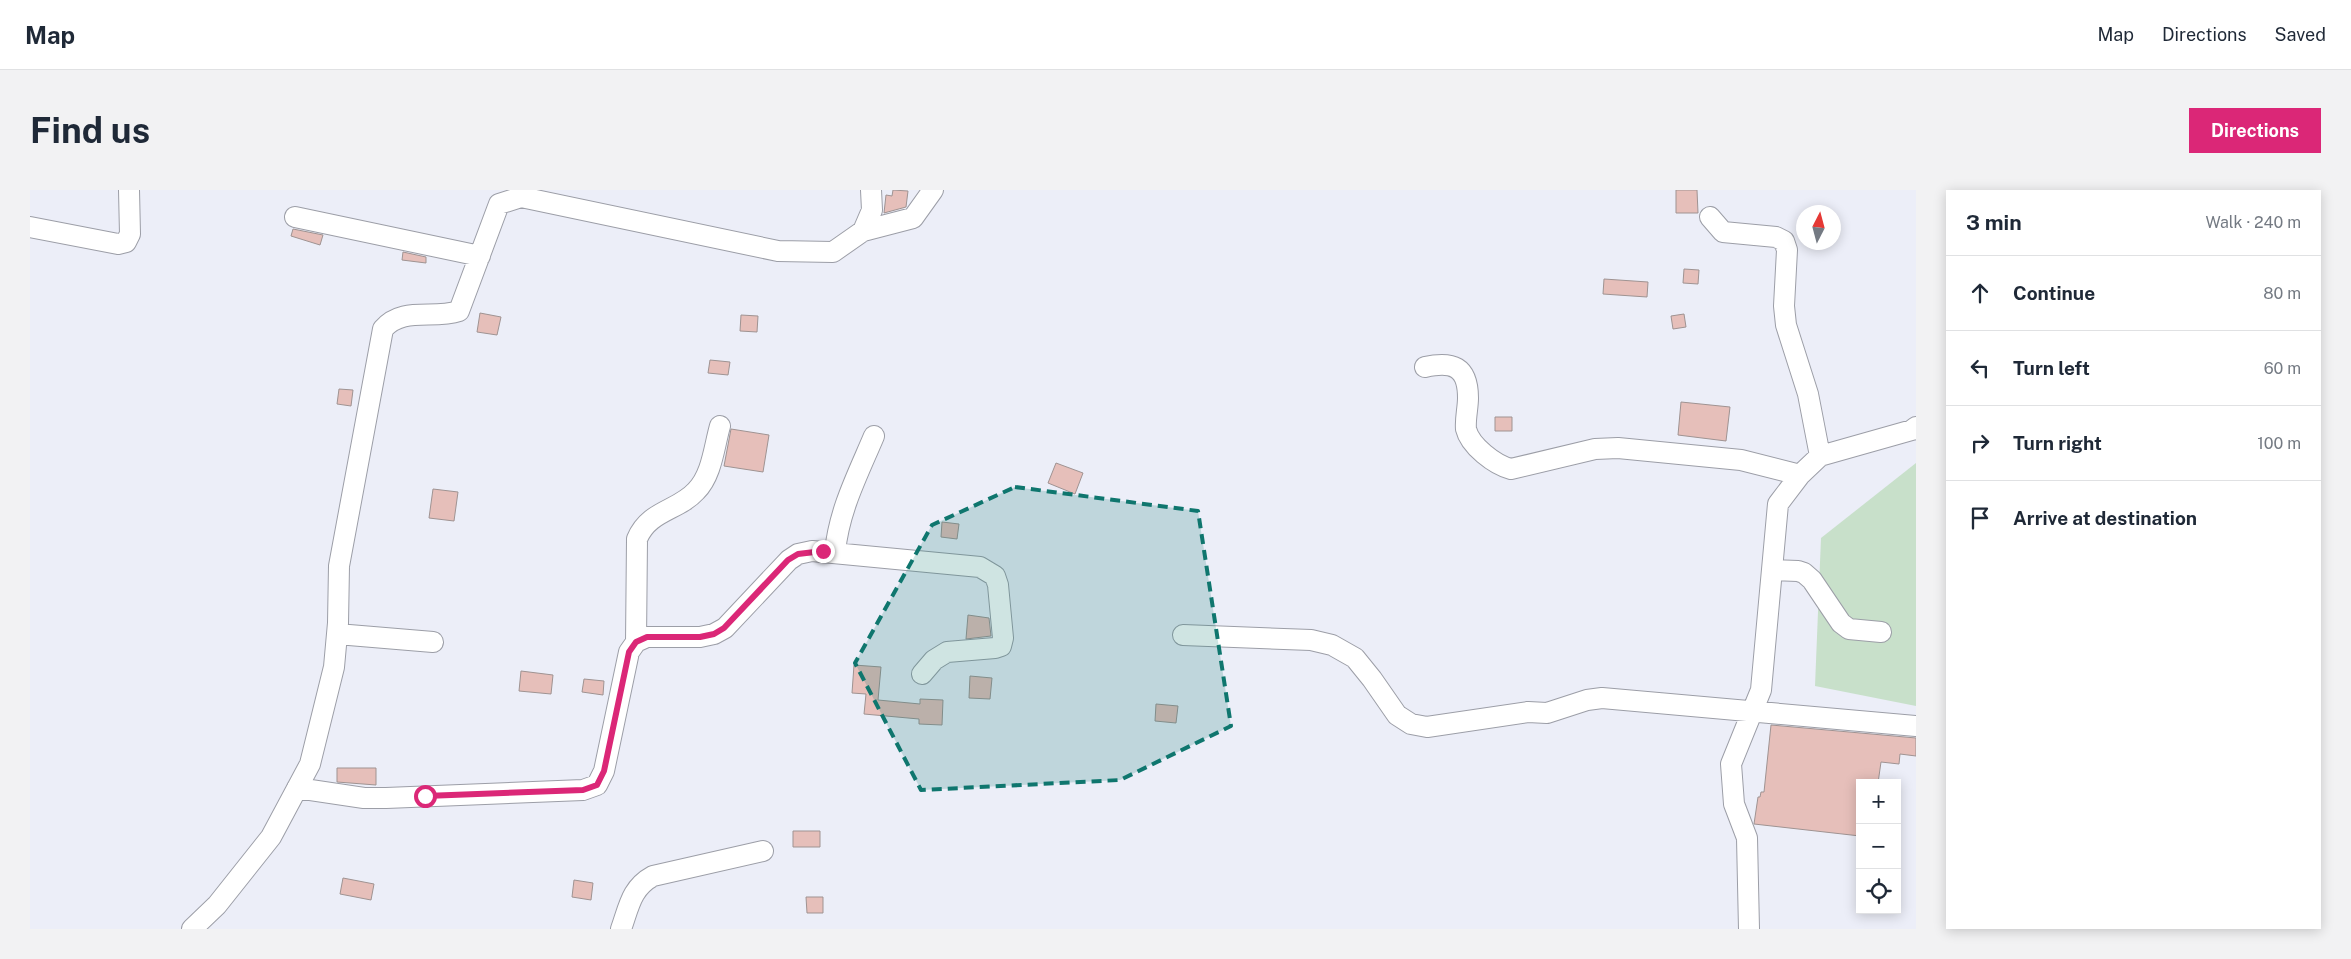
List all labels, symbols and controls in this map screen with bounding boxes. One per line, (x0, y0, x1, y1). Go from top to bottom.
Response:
text: Map (25, 21, 75, 49)
text: Map (2097, 24, 2134, 45)
text: Directions (2162, 24, 2247, 45)
text: Saved (2275, 24, 2326, 45)
button: Directions (2189, 108, 2321, 153)
text: Find us (30, 110, 150, 151)
north arrow (1796, 205, 1841, 250)
text: 3 min (1966, 210, 2022, 235)
text: Walk · 240 m (2205, 213, 2301, 232)
icon: ahead (1966, 279, 1994, 307)
text: Continue (2013, 282, 2095, 304)
text: 80 m (2263, 284, 2301, 303)
icon: left (1966, 354, 1994, 382)
text: Turn left (2013, 357, 2090, 379)
text: 60 m (2264, 359, 2301, 378)
icon: right (1966, 429, 1994, 457)
text: Turn right (2013, 432, 2102, 454)
text: 100 m (2257, 434, 2301, 453)
icon: arrive (1966, 504, 1994, 532)
text: Arrive at destination (2013, 507, 2197, 529)
route end (812, 540, 835, 563)
map controls (1856, 779, 1901, 914)
button: + (1856, 779, 1901, 824)
route start (414, 785, 437, 808)
button: − (1856, 824, 1901, 869)
button: locate (1856, 869, 1901, 914)

